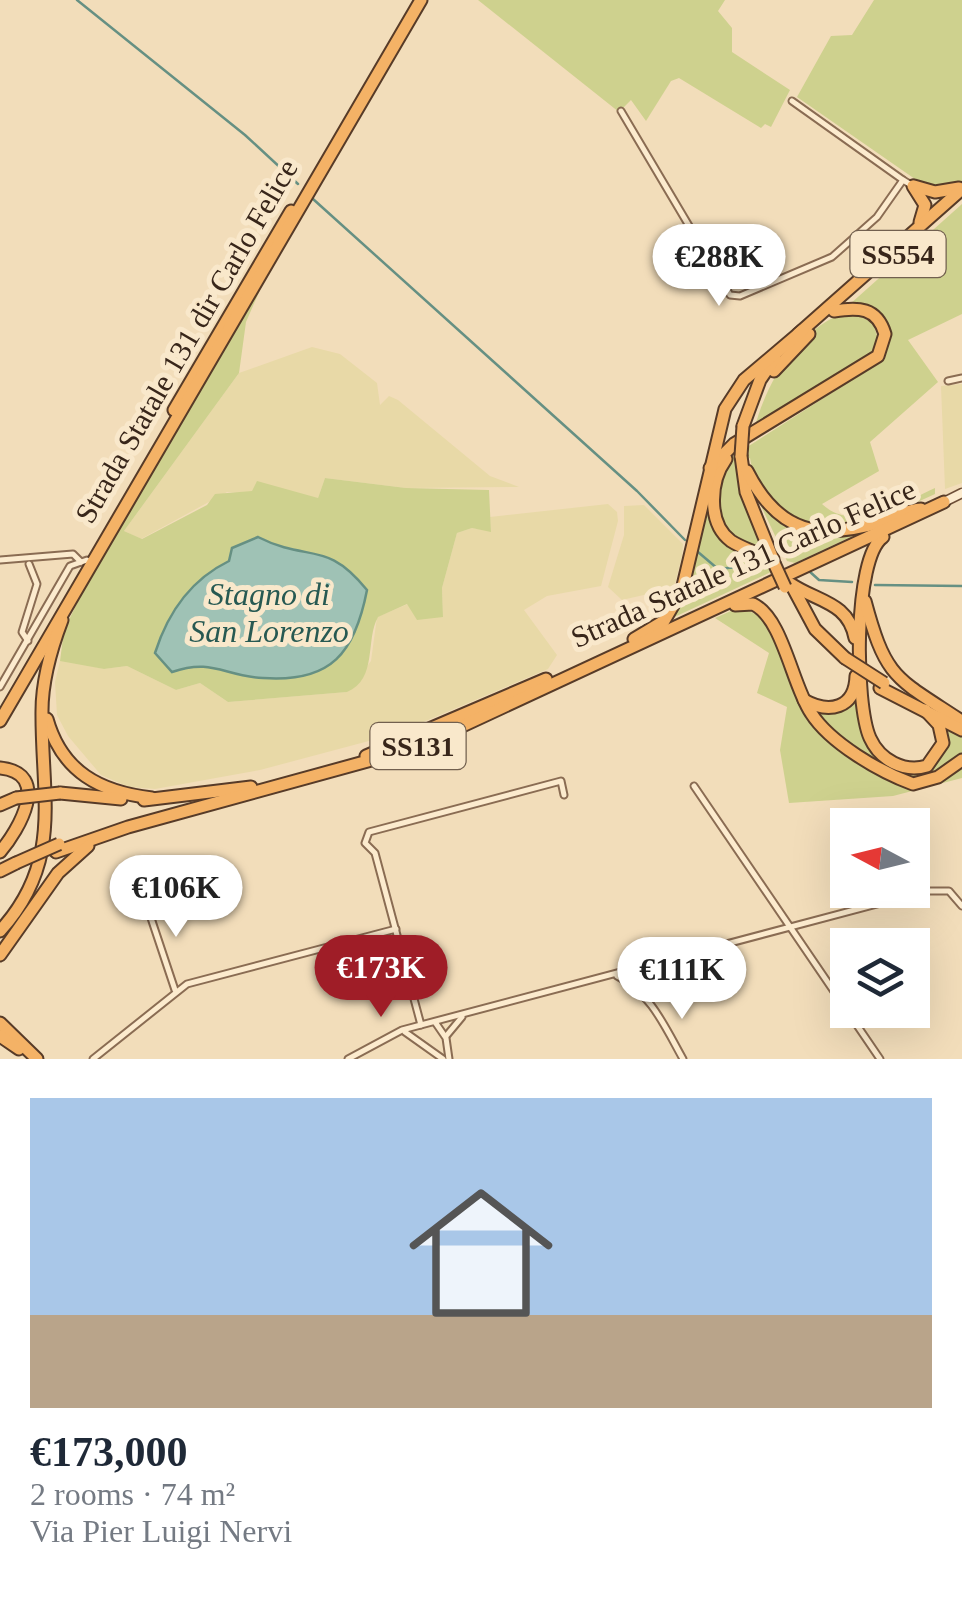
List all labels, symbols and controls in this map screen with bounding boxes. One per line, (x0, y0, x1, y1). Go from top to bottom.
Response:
street label: Strada Statale 131 dir Carlo Felice (68, 153, 304, 529)
pin: €288K (649, 224, 789, 309)
road number: SS554 (850, 231, 946, 277)
text: €288K (675, 238, 763, 274)
street label: Strada Statale 131 Carlo Felice (566, 472, 920, 654)
water label: Stagno di San Lorenzo (189, 576, 349, 649)
road number: SS131 (370, 723, 466, 769)
north arrow (830, 808, 930, 908)
map controls (830, 808, 930, 1028)
pin: €106K (106, 855, 246, 940)
text: €106K (132, 869, 220, 905)
button: layers (830, 928, 930, 1028)
pin: €173K (311, 935, 451, 1020)
pin: €111K (612, 937, 752, 1022)
text: €173K (337, 949, 425, 985)
text: €111K (639, 951, 725, 987)
icon: home (391, 1163, 571, 1343)
text: €173,000 (30, 1429, 188, 1475)
text: 2 rooms · 74 m² (30, 1476, 235, 1512)
text: Via Pier Luigi Nervi (30, 1513, 292, 1549)

